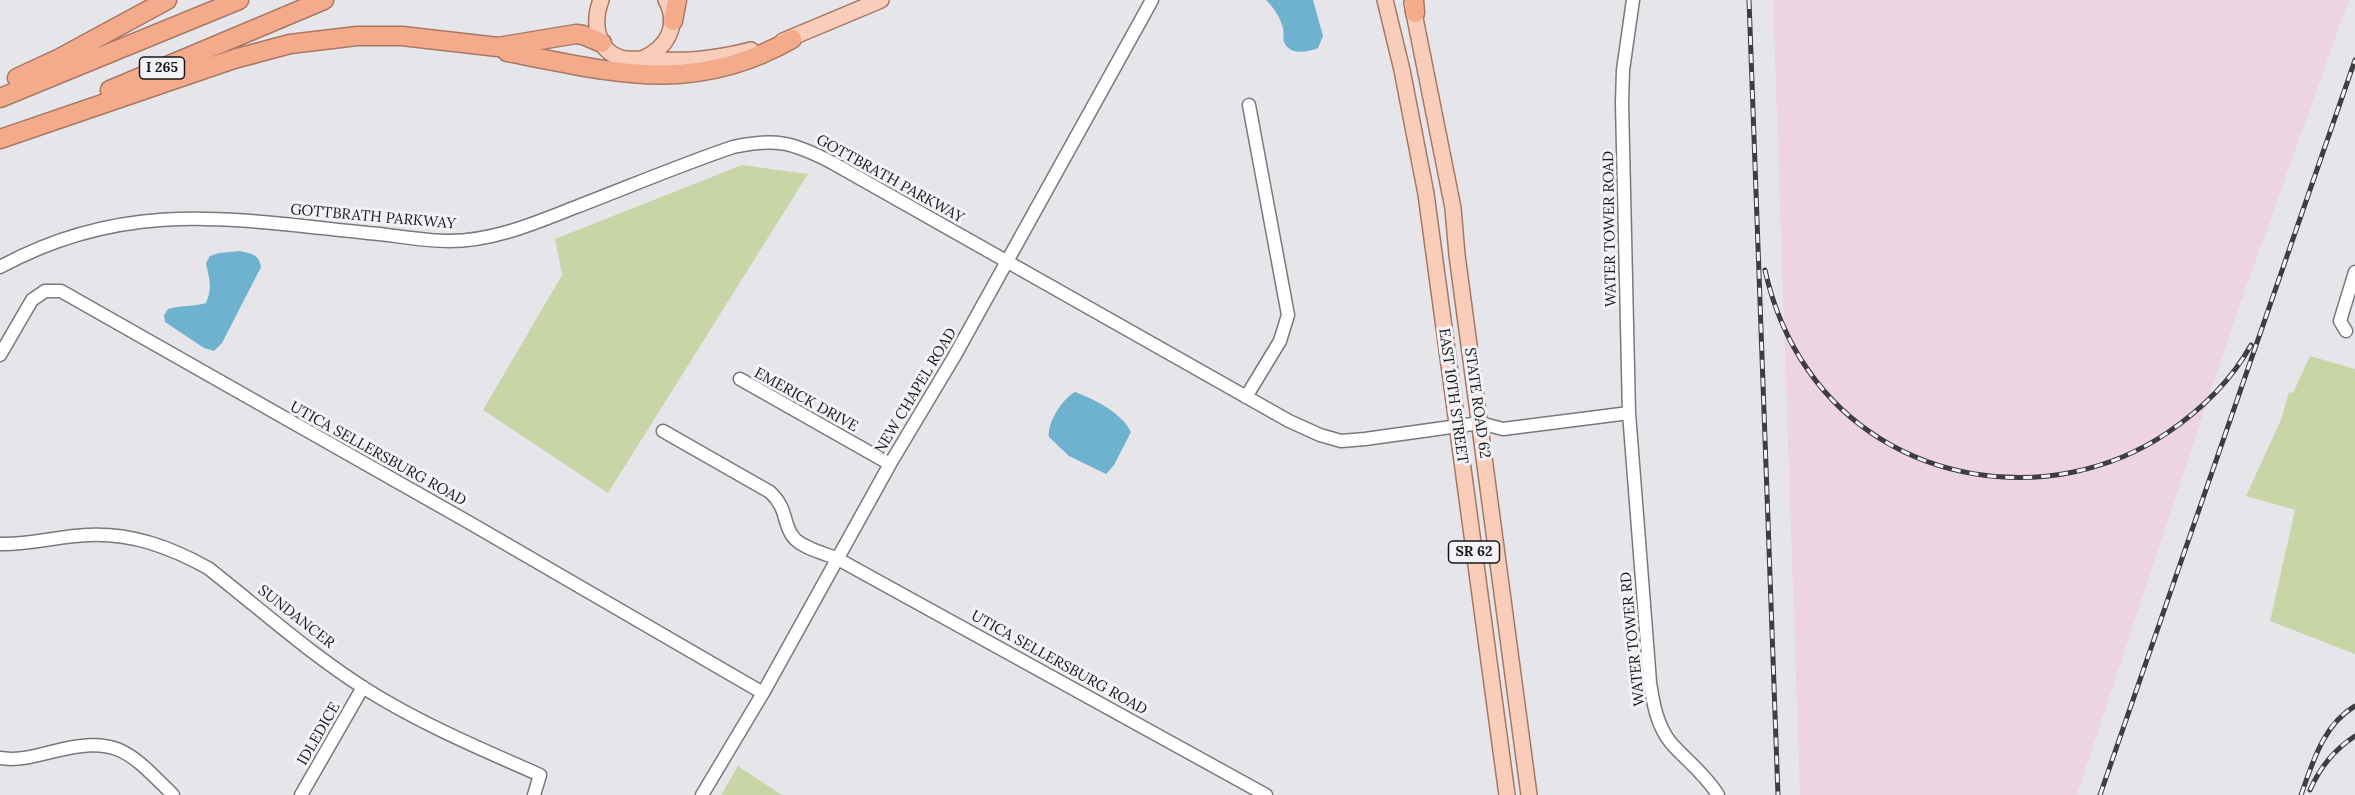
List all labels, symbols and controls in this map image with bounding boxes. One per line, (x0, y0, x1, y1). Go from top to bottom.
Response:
road number: I 265 (140, 57, 184, 79)
street label: GOTTBRATH PARKWAY (813, 131, 967, 227)
street label: WATER TOWER ROAD (1600, 151, 1620, 307)
street label: GOTTBRATH PARKWAY (289, 201, 457, 233)
street label: NEW CHAPEL ROAD (871, 325, 961, 457)
street label: EAST 10TH STREET (1435, 327, 1471, 465)
street label: STATE ROAD 62 (1460, 346, 1494, 460)
street label: EMERICK DRIVE (751, 364, 861, 436)
street label: UTICA SELLERSBURG ROAD (287, 398, 469, 510)
road number: SR 62 (1448, 541, 1500, 563)
street label: WATER TOWER RD (1617, 571, 1649, 707)
street label: SUNDANCER (254, 582, 338, 652)
street label: UTICA SELLERSBURG ROAD (968, 607, 1150, 719)
street label: IDLEDICE (294, 699, 344, 769)

